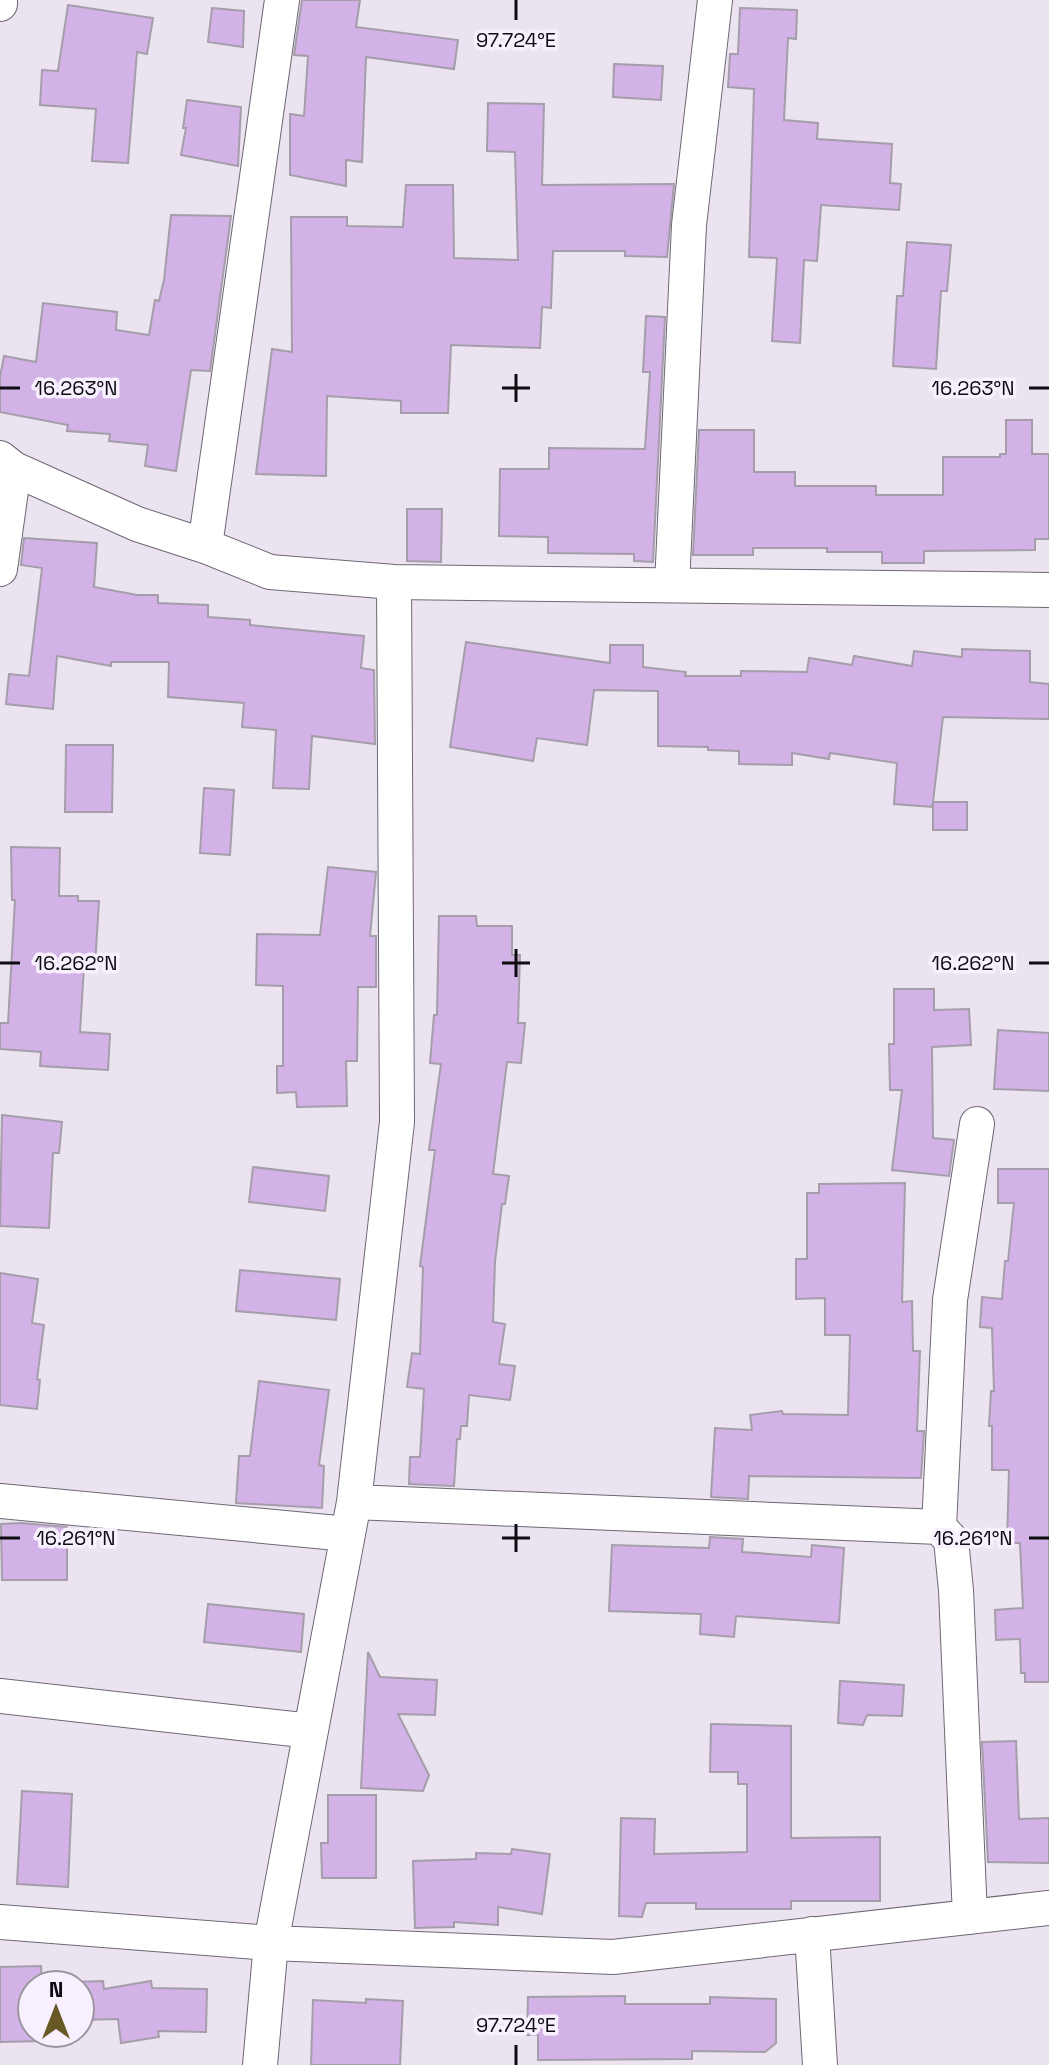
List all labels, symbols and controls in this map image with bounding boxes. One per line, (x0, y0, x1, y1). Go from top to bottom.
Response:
text: 97.724°E (476, 27, 556, 53)
text: 16.263°N (35, 375, 117, 401)
text: 16.263°N (932, 375, 1014, 401)
text: 16.262°N (35, 950, 117, 976)
text: 16.262°N (932, 950, 1014, 976)
text: 16.261°N (36, 1525, 116, 1551)
text: 16.261°N (933, 1525, 1013, 1551)
north arrow (16, 1969, 96, 2049)
text: N (49, 1975, 63, 2003)
text: 97.724°E (476, 2012, 556, 2038)

